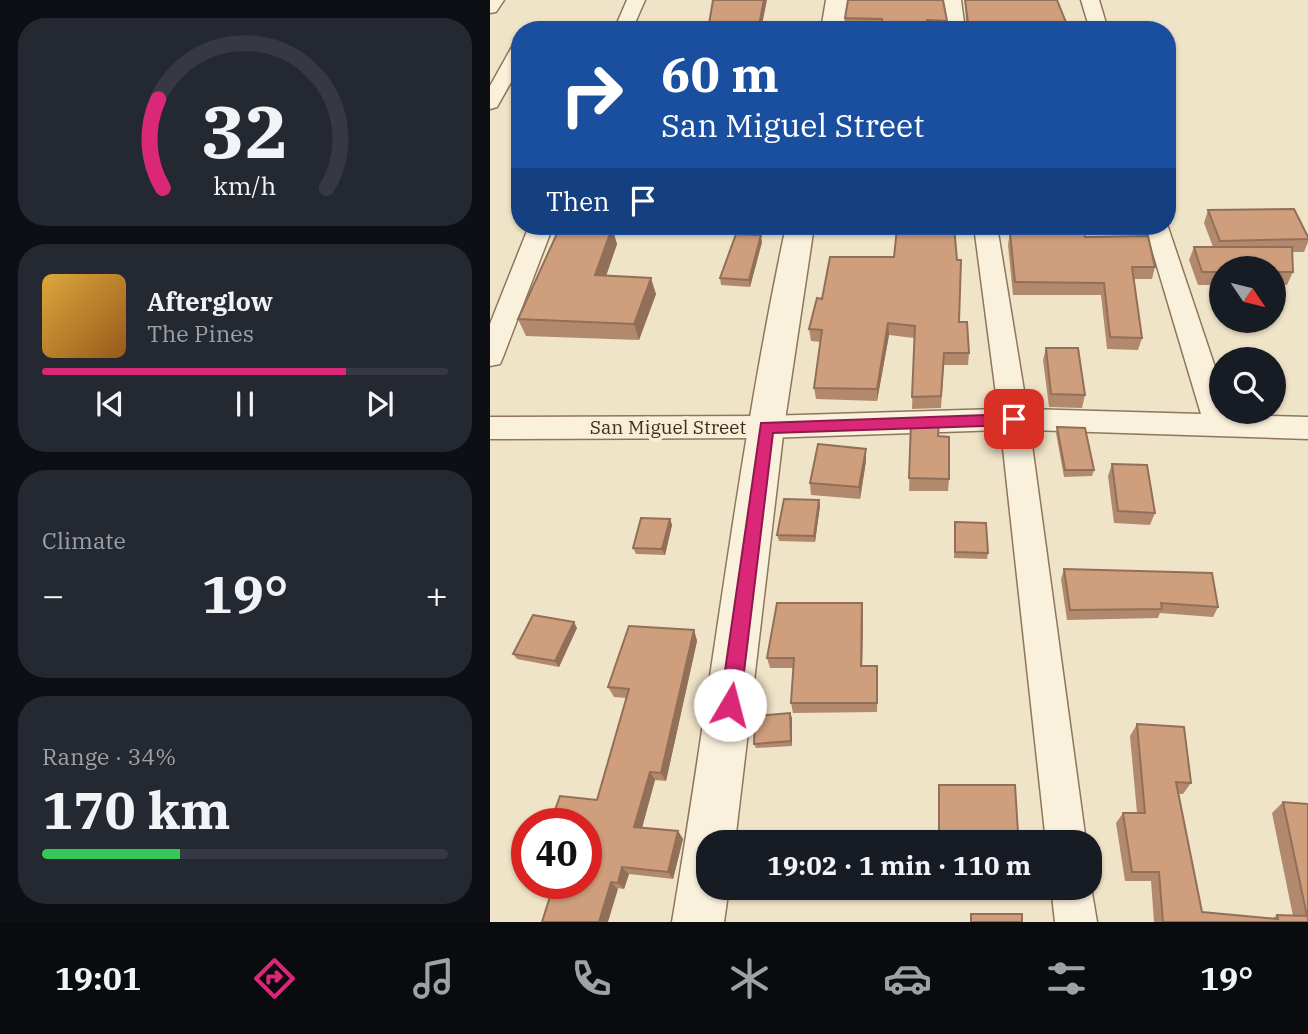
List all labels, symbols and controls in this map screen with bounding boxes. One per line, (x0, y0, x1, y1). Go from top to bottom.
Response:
text: 60 m (661, 42, 779, 105)
icon: right (546, 49, 637, 140)
text: 32 (201, 83, 289, 178)
text: San Miguel Street (661, 104, 924, 146)
text: km/h (213, 169, 277, 202)
icon: arrive (624, 182, 662, 220)
text: Then (546, 184, 610, 218)
north arrow (1209, 256, 1286, 332)
map controls (1209, 256, 1286, 424)
text: Afterglow (147, 284, 273, 318)
text: The Pines (147, 318, 254, 348)
button: search (1209, 347, 1286, 424)
icon: previous (91, 385, 129, 423)
icon: pause (226, 385, 264, 423)
icon: next (361, 385, 399, 423)
pin (984, 389, 1044, 449)
icon: arrive (995, 400, 1033, 438)
street label: San Miguel Street (590, 415, 746, 439)
text: Climate (42, 525, 126, 555)
text: 19° (202, 560, 288, 627)
text: − (42, 570, 65, 619)
text: + (425, 570, 448, 619)
position arrow (693, 668, 767, 742)
text: Range · 34% (42, 741, 176, 771)
text: 170 km (42, 776, 231, 843)
speed limit sign: 40 (511, 808, 602, 899)
text: 19:02 · 1 min · 110 m (767, 848, 1031, 882)
icon: directions (250, 954, 299, 1003)
icon: music (409, 954, 458, 1003)
icon: phone (567, 954, 616, 1003)
icon: climate (725, 954, 774, 1003)
icon: car (883, 954, 932, 1003)
icon: filters (1042, 954, 1091, 1003)
text: 19:01 (55, 957, 141, 999)
text: 19° (1200, 957, 1253, 999)

